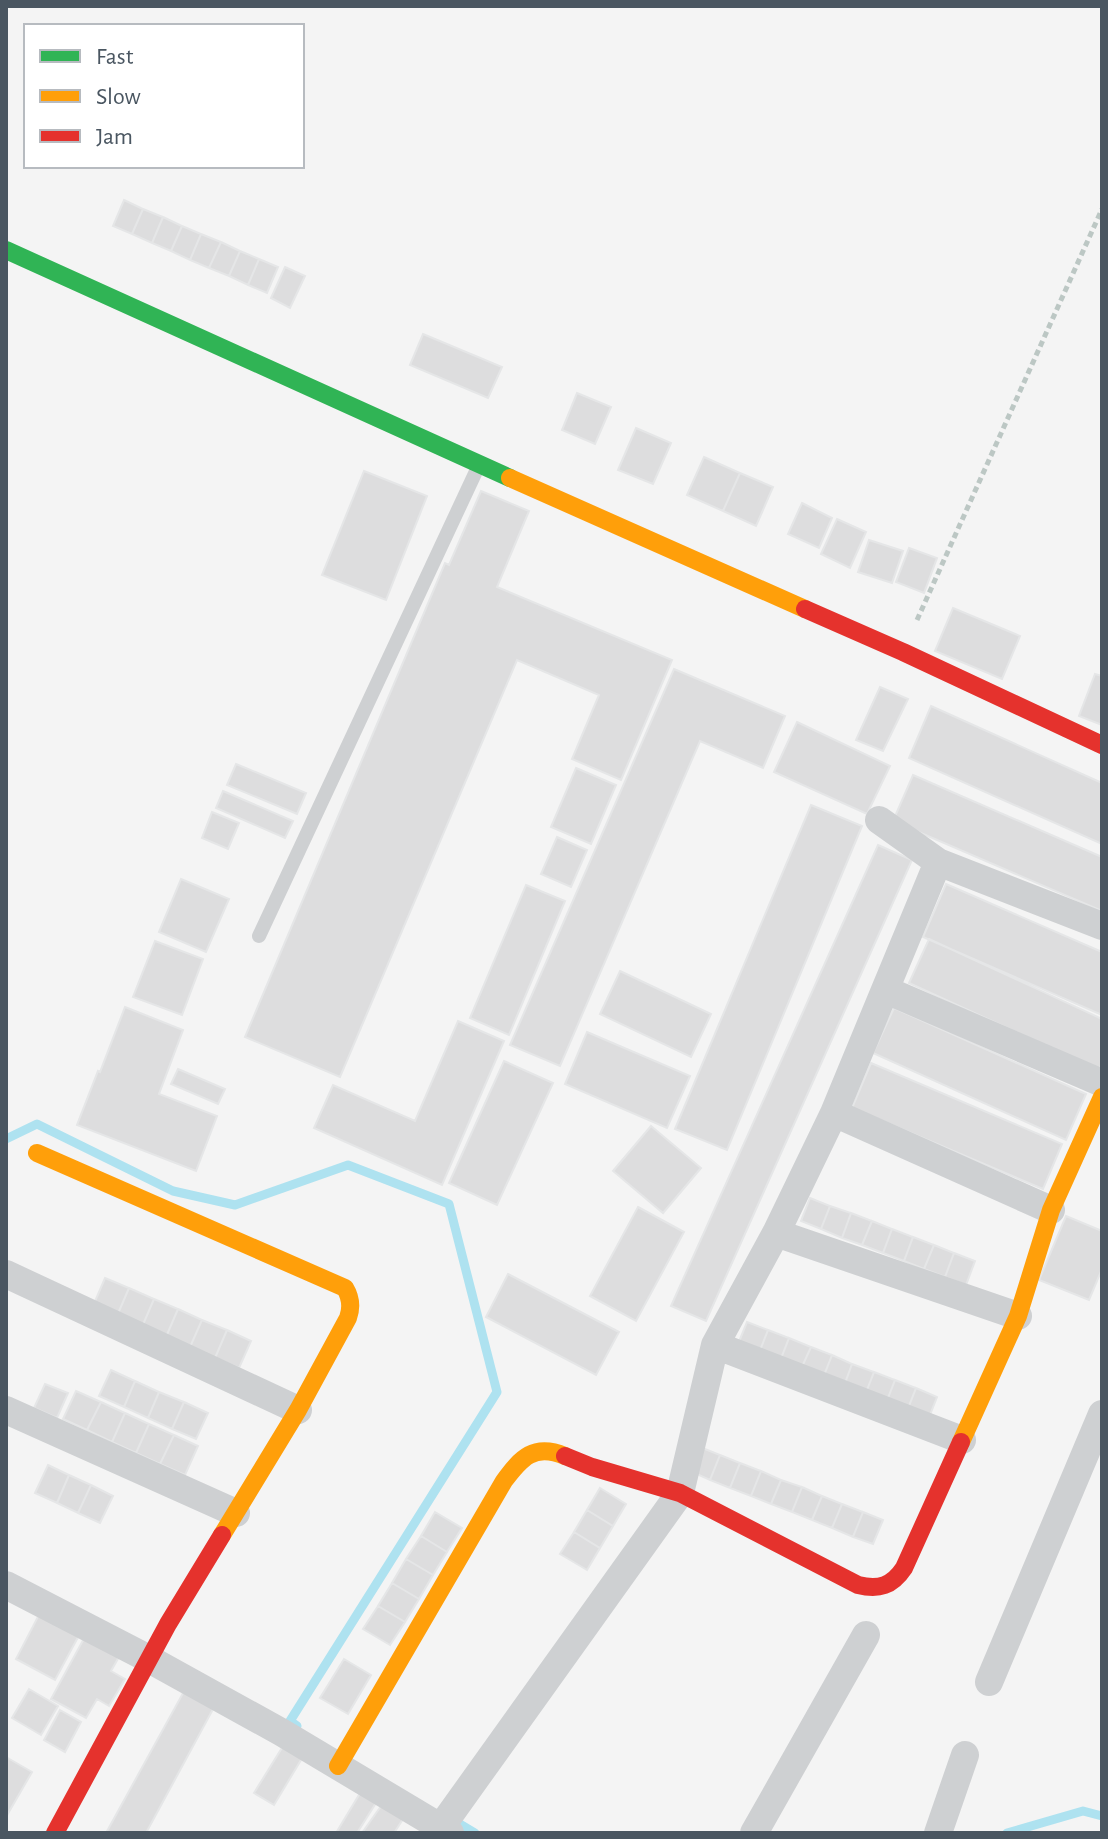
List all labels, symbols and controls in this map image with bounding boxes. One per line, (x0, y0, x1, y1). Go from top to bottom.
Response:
legend (24, 24, 304, 168)
text: Fast (96, 45, 134, 69)
text: Slow (96, 85, 141, 109)
text: Jam (96, 125, 133, 149)

